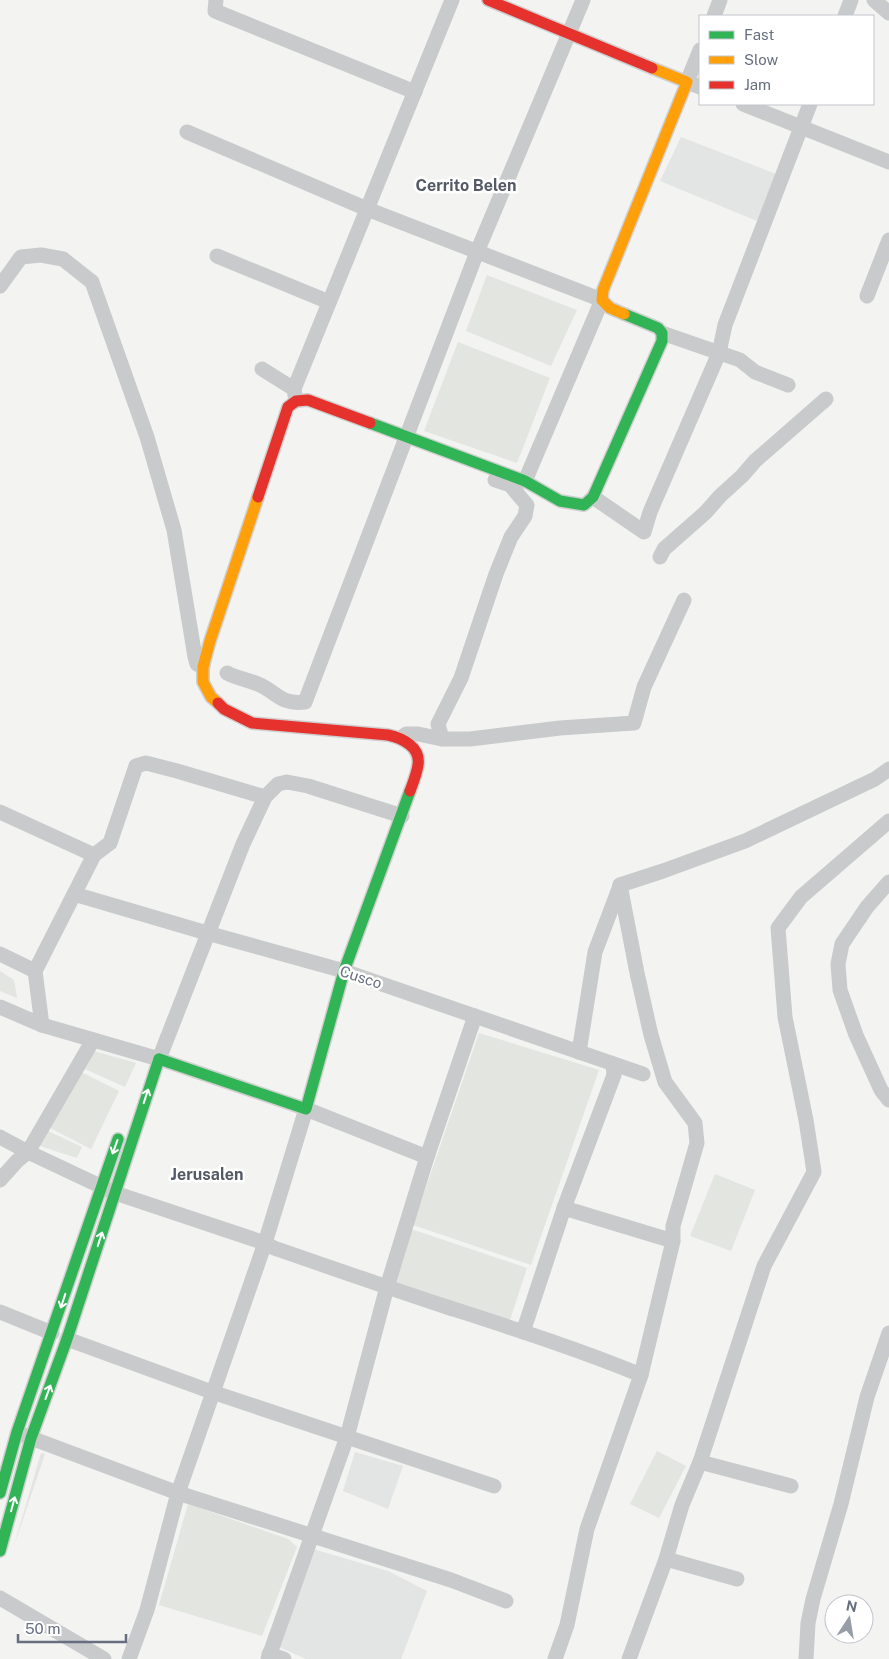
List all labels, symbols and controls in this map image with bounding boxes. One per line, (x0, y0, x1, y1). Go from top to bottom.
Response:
legend (699, 15, 874, 105)
text: Fast (744, 26, 774, 43)
text: Slow (744, 51, 779, 68)
text: Jam (744, 76, 771, 93)
district label: Cerrito Belen (415, 176, 517, 195)
street label: Cusco (338, 962, 384, 992)
one-way arrow (142, 1088, 152, 1104)
one-way arrow (110, 1139, 119, 1155)
district label: Jerusalen (171, 1165, 243, 1184)
one-way arrow (96, 1231, 105, 1247)
one-way arrow (58, 1293, 67, 1309)
one-way arrow (44, 1385, 53, 1400)
one-way arrow (9, 1497, 18, 1513)
north arrow (824, 1594, 874, 1644)
text: N (845, 1597, 859, 1615)
scale bar (18, 1612, 125, 1644)
text: 50 m (25, 1620, 60, 1637)

